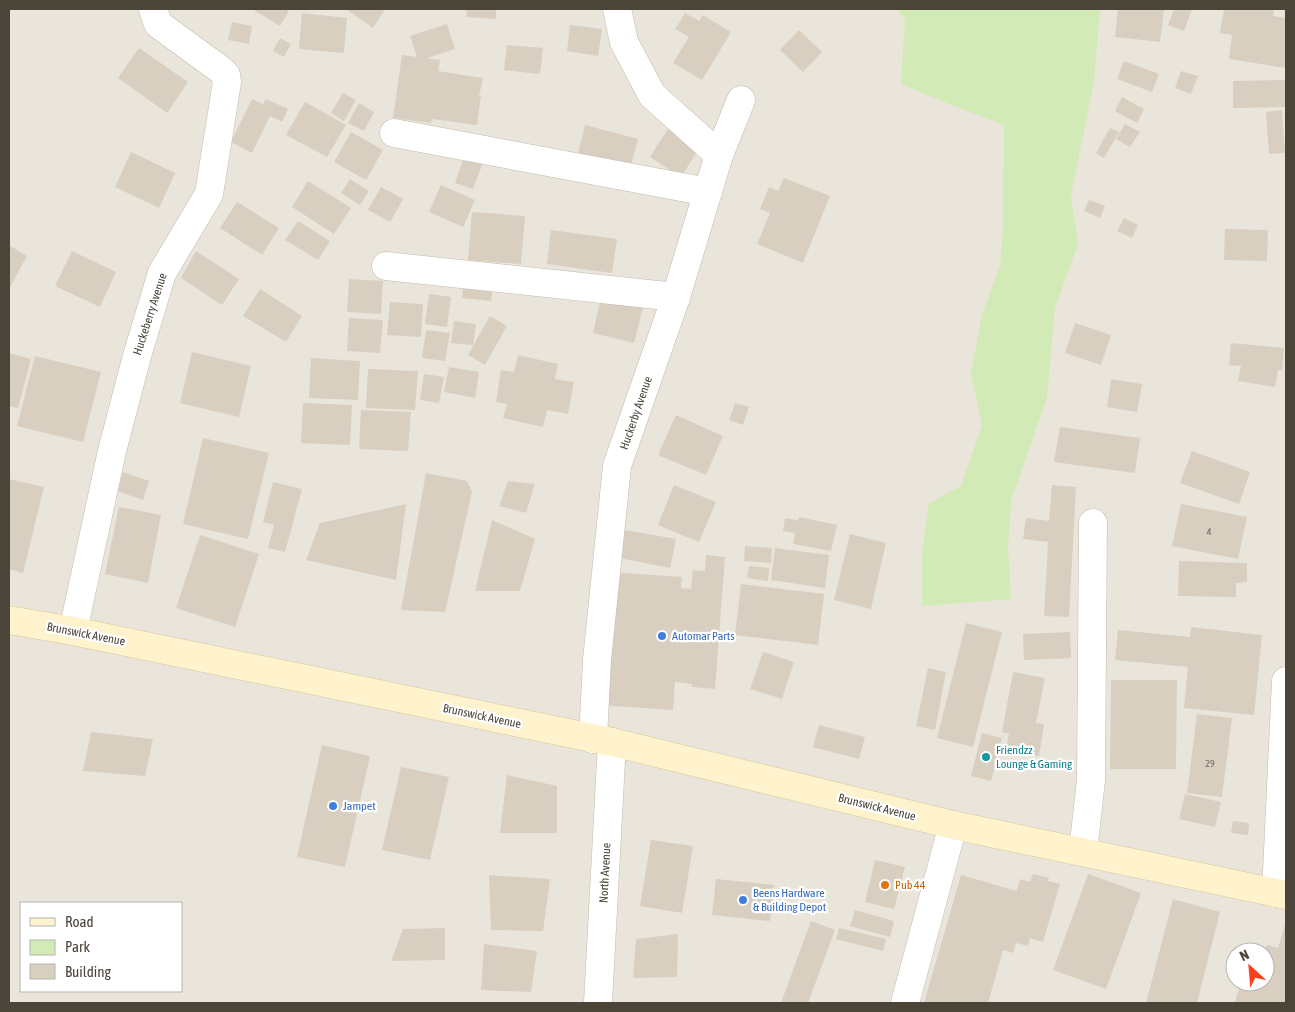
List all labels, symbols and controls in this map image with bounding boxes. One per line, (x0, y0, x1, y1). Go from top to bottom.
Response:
street label: Huckeberry Avenue (130, 271, 170, 357)
street label: Huckerby Avenue (617, 375, 655, 451)
house number: 4 (1207, 526, 1212, 537)
street label: Brunswick Avenue (46, 620, 126, 648)
place label: Automar Parts (672, 629, 734, 643)
marker: Automar Parts (656, 630, 668, 642)
street label: Brunswick Avenue (442, 701, 522, 731)
place label: Friendzz Lounge & Gaming (996, 743, 1073, 771)
marker: Friendzz Lounge & Gaming (980, 751, 992, 763)
house number: 29 (1205, 758, 1215, 769)
street label: Brunswick Avenue (837, 791, 917, 823)
place label: Jampet (343, 799, 376, 813)
marker: Jampet (327, 800, 339, 812)
street label: North Avenue (596, 843, 614, 903)
place label: Pub 44 (895, 878, 926, 892)
marker: Pub 44 (879, 879, 891, 891)
place label: Beens Hardware & Building Depot (753, 886, 827, 914)
marker: Beens Hardware & Building Depot (737, 894, 749, 906)
legend (20, 902, 182, 992)
text: Road (65, 913, 94, 930)
text: Park (65, 938, 90, 955)
north arrow (1225, 942, 1275, 992)
text: N (1237, 946, 1252, 964)
text: Building (65, 963, 111, 980)

